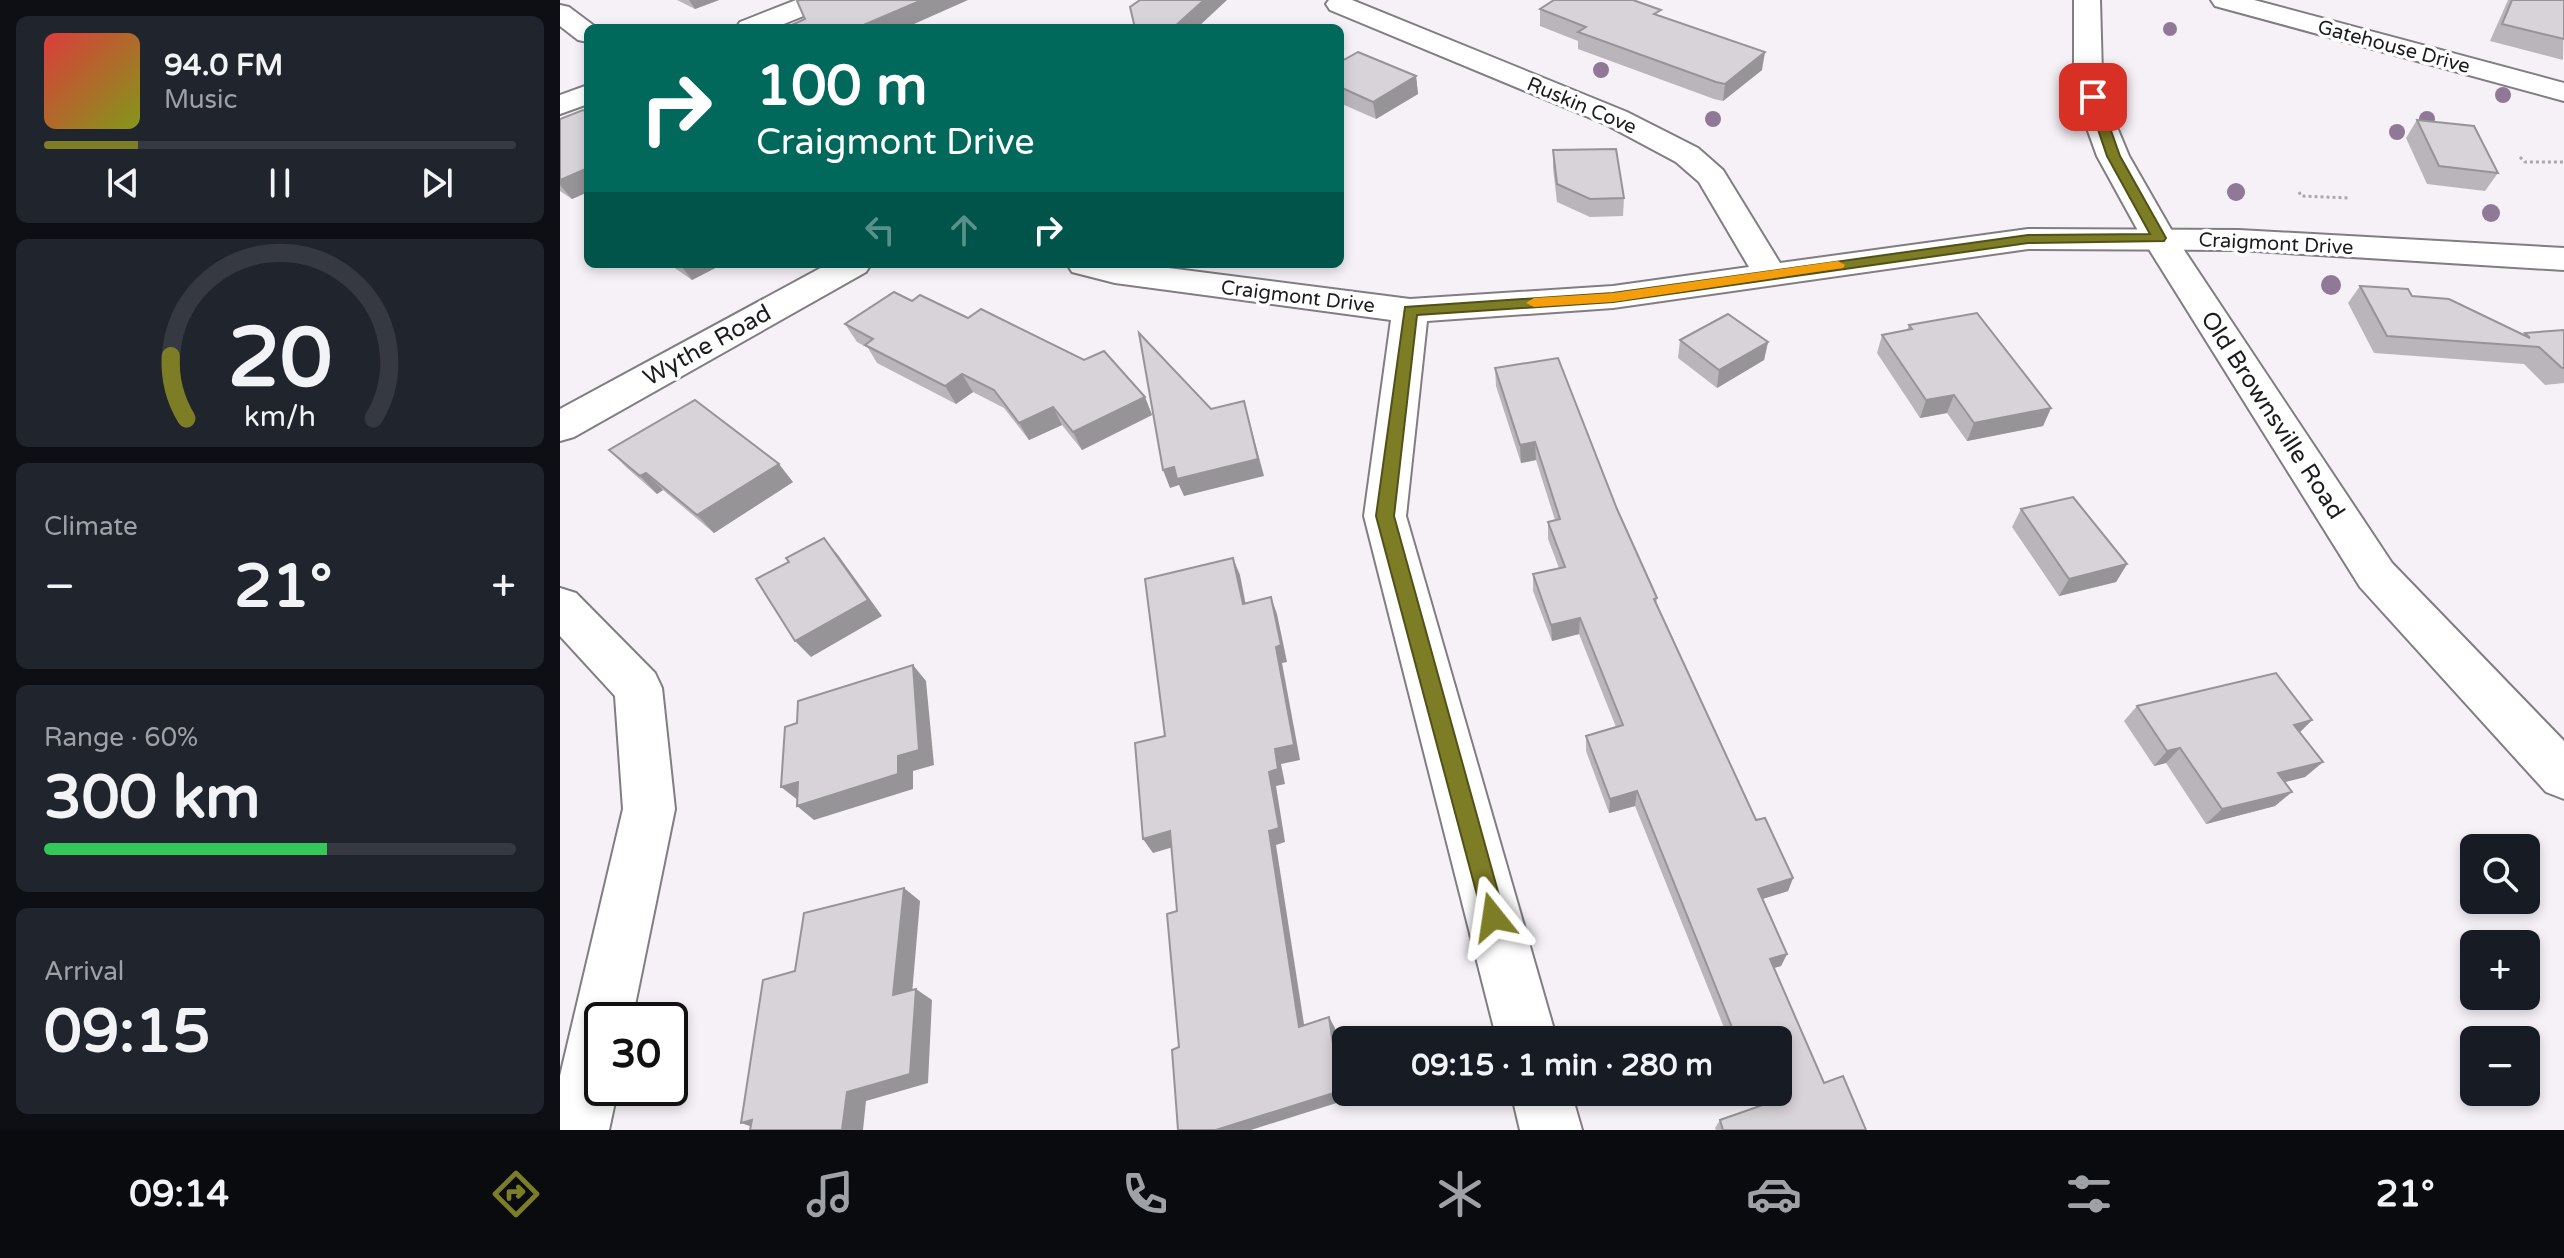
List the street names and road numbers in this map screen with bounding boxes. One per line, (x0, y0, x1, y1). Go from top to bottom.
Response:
street label: Gatehouse Drive (2315, 15, 2473, 79)
street label: Ruskin Cove (1523, 72, 1640, 140)
street label: Craigmont Drive (2198, 228, 2354, 260)
street label: Craigmont Drive (1220, 276, 1376, 318)
street label: Wythe Road (638, 298, 776, 392)
street label: Old Brownsville Road (2194, 306, 2351, 525)

